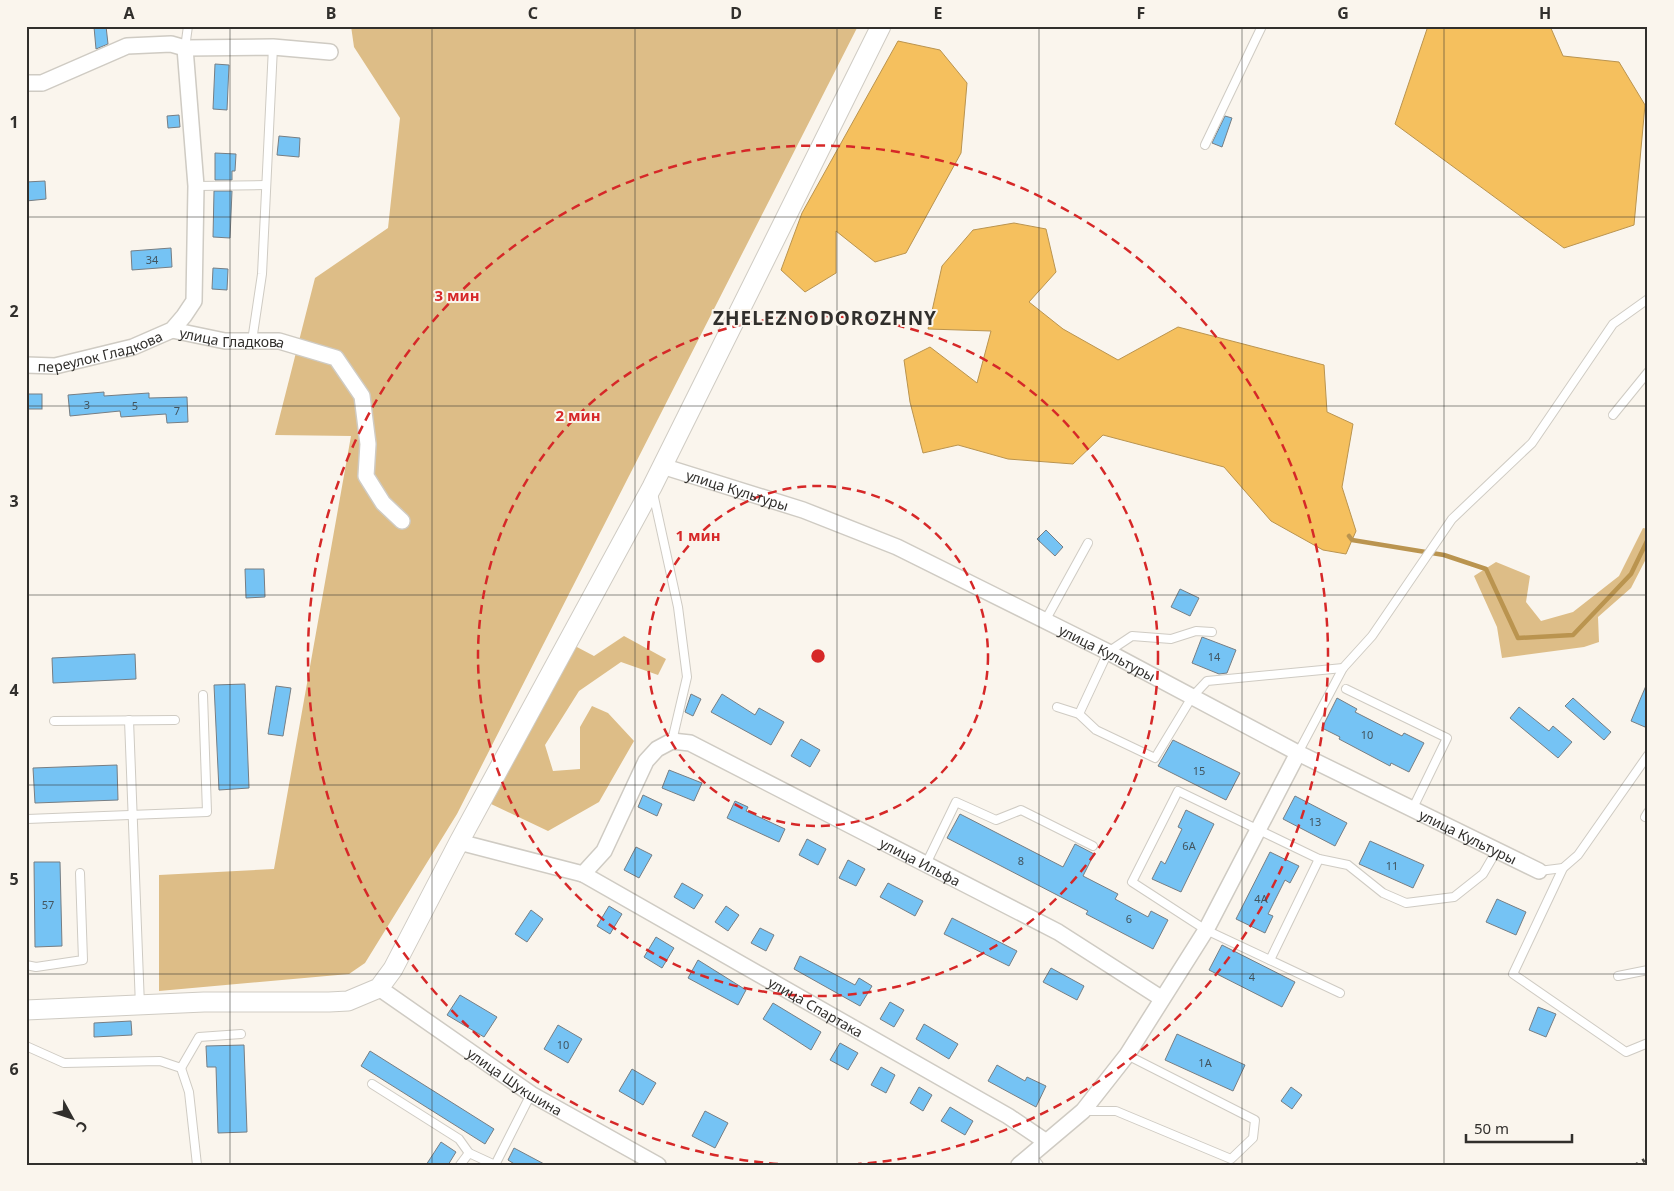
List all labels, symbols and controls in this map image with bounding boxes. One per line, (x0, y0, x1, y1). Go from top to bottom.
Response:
text: A (123, 2, 135, 24)
text: B (326, 2, 336, 24)
text: C (528, 2, 538, 24)
text: D (730, 2, 742, 24)
text: E (934, 2, 943, 24)
text: F (1137, 2, 1145, 24)
text: G (1337, 2, 1349, 24)
text: H (1539, 2, 1551, 24)
text: 1 (9, 111, 19, 133)
house number: 34 (146, 252, 159, 267)
text: 3 мин (435, 285, 480, 305)
text: 2 (9, 300, 19, 322)
district label: ZHELEZNODOROZHNY (713, 305, 937, 331)
street label: улица Гладкова (178, 322, 287, 352)
street label: переулок Гладкова (37, 326, 165, 375)
house number: 3 (84, 397, 90, 412)
house number: 5 (132, 398, 138, 413)
house number: 7 (174, 403, 180, 418)
text: 2 мин (556, 405, 601, 425)
street label: улица Культуры (684, 465, 791, 514)
text: 3 (9, 490, 19, 512)
text: 1 мин (676, 525, 721, 545)
street label: улица Культуры (1056, 620, 1159, 685)
centre of rings (809, 647, 827, 665)
house number: 14 (1208, 649, 1221, 664)
text: 4 (9, 679, 19, 701)
house number: 10 (1361, 727, 1373, 742)
house number: 15 (1193, 763, 1205, 778)
street label: улица Культуры (1416, 804, 1520, 868)
house number: 13 (1309, 814, 1321, 829)
street label: улица Ильфа (877, 833, 964, 890)
house number: 6А (1182, 838, 1197, 853)
house number: 8 (1018, 853, 1024, 868)
house number: 11 (1386, 858, 1398, 873)
text: 5 (9, 868, 19, 890)
house number: 4А (1254, 891, 1269, 906)
house number: 57 (42, 897, 54, 912)
house number: 6 (1126, 911, 1132, 926)
house number: 4 (1249, 969, 1256, 984)
street label: улица Спартака (765, 972, 867, 1041)
house number: 10 (557, 1037, 569, 1052)
street label: улица Шукшина (464, 1043, 566, 1119)
house number: 1А (1198, 1055, 1213, 1070)
text: 6 (9, 1058, 19, 1080)
north arrow (48, 1094, 98, 1144)
scale bar (1466, 1111, 1573, 1143)
text: С (72, 1117, 93, 1136)
text: 50 m (1474, 1118, 1509, 1138)

